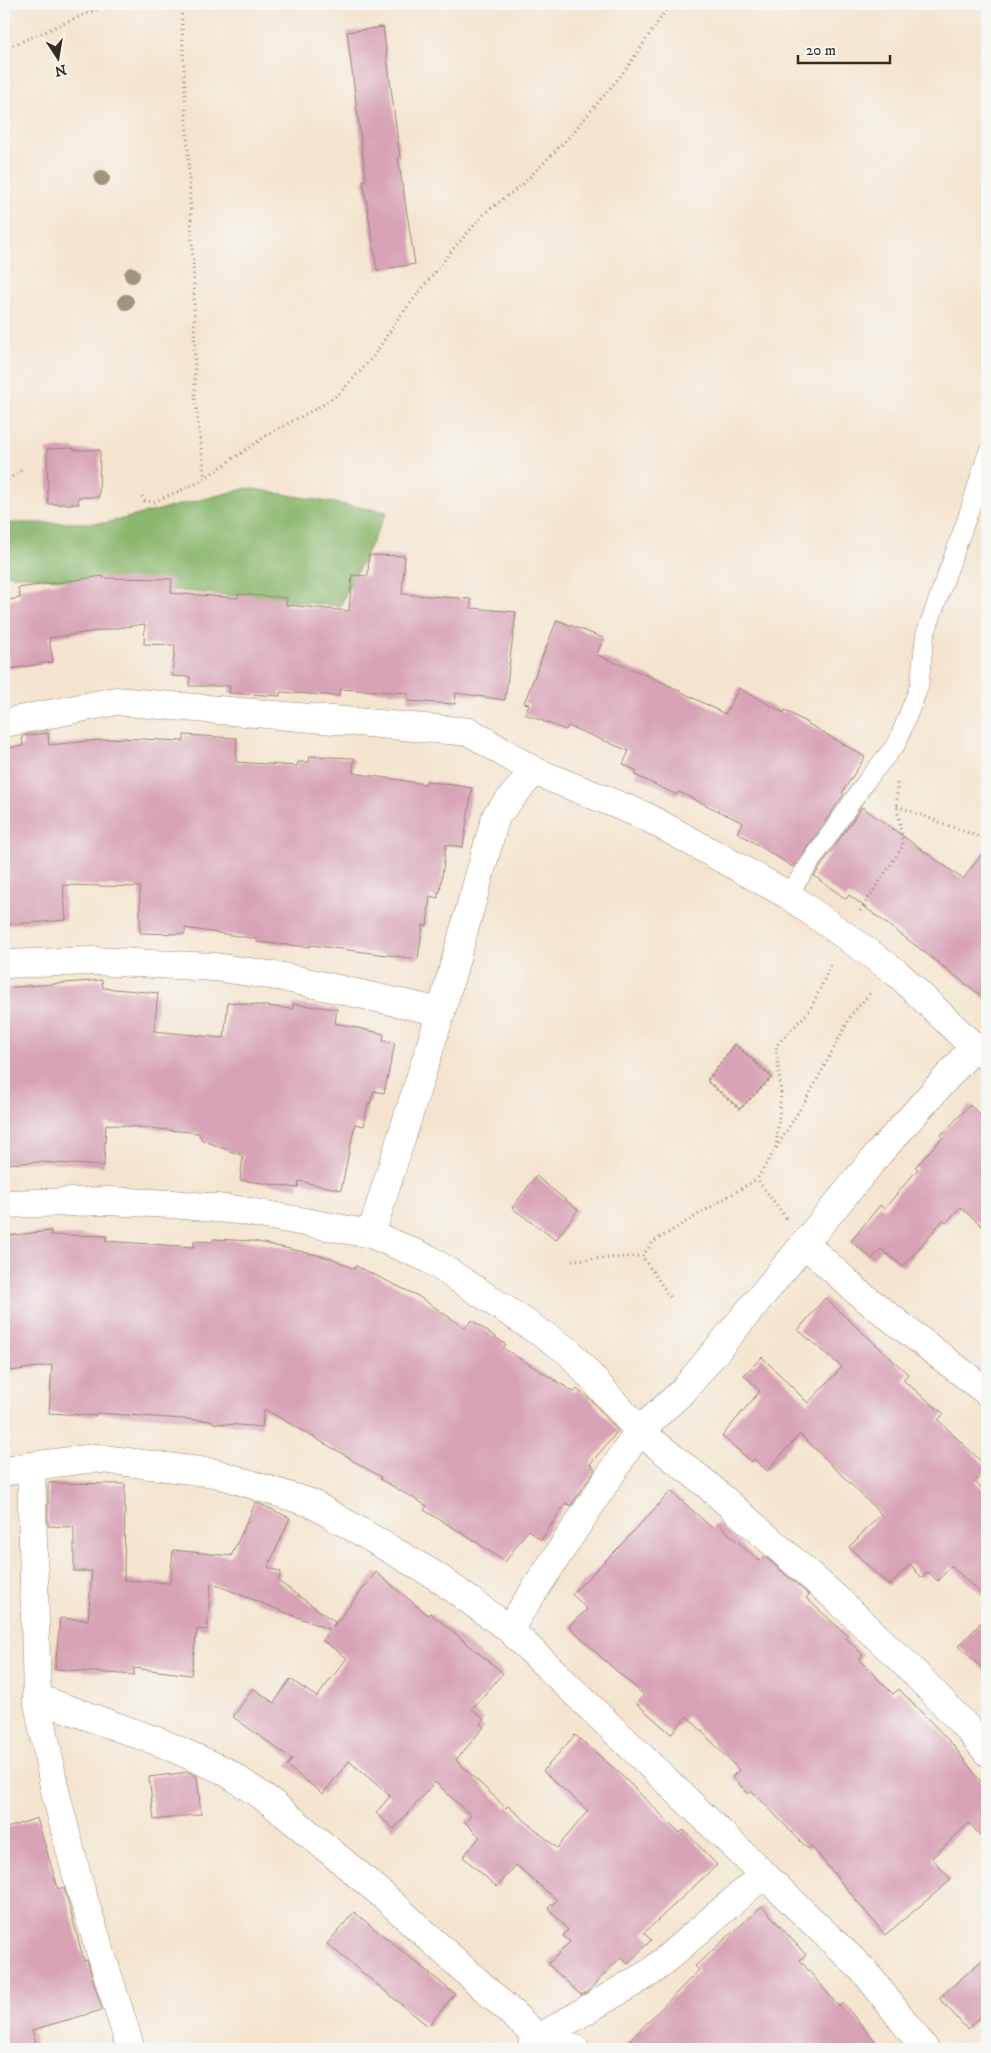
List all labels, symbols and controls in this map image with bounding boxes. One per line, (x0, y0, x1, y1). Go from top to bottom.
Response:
north arrow (32, 32, 82, 82)
scale bar (798, 32, 891, 64)
text: 20 m (806, 41, 836, 60)
text: N (53, 60, 68, 80)

